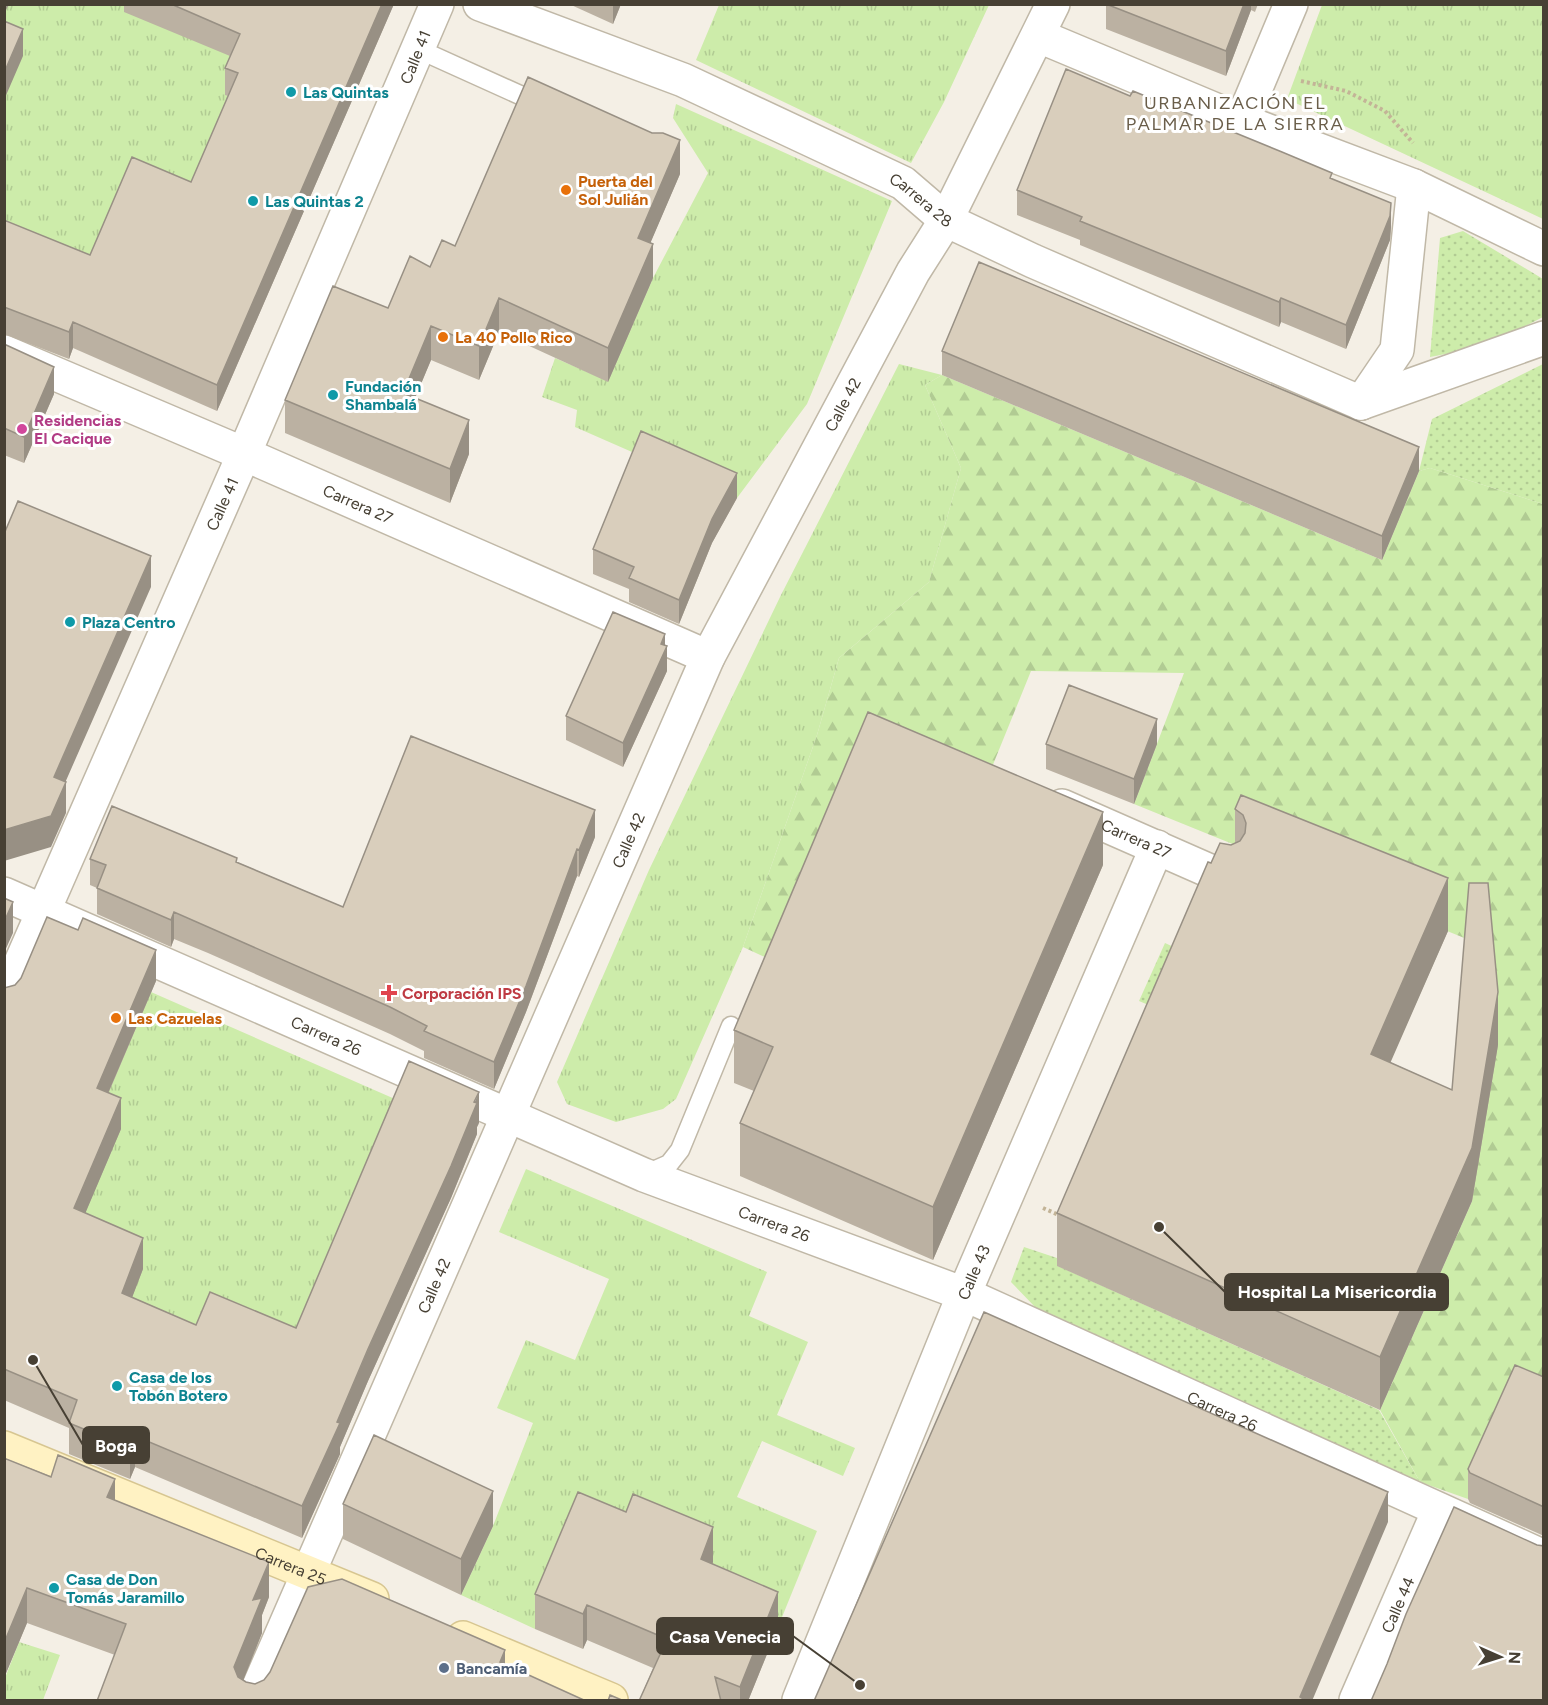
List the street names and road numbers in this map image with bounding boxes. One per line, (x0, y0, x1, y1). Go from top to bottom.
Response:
street label: Calle 41 (396, 28, 435, 87)
street label: Carrera 28 (887, 169, 955, 231)
street label: Calle 42 (821, 374, 865, 435)
street label: Calle 41 (202, 475, 243, 534)
street label: Carrera 27 (320, 481, 396, 528)
street label: Calle 42 (608, 810, 649, 871)
street label: Carrera 27 (1098, 815, 1174, 863)
street label: Carrera 26 (288, 1012, 364, 1060)
street label: Carrera 26 (736, 1202, 813, 1246)
street label: Calle 43 (954, 1242, 994, 1303)
street label: Calle 42 (414, 1255, 455, 1316)
street label: Carrera 26 (1184, 1387, 1260, 1436)
street label: Carrera 25 (252, 1543, 329, 1589)
street label: Calle 44 (1378, 1574, 1419, 1636)

